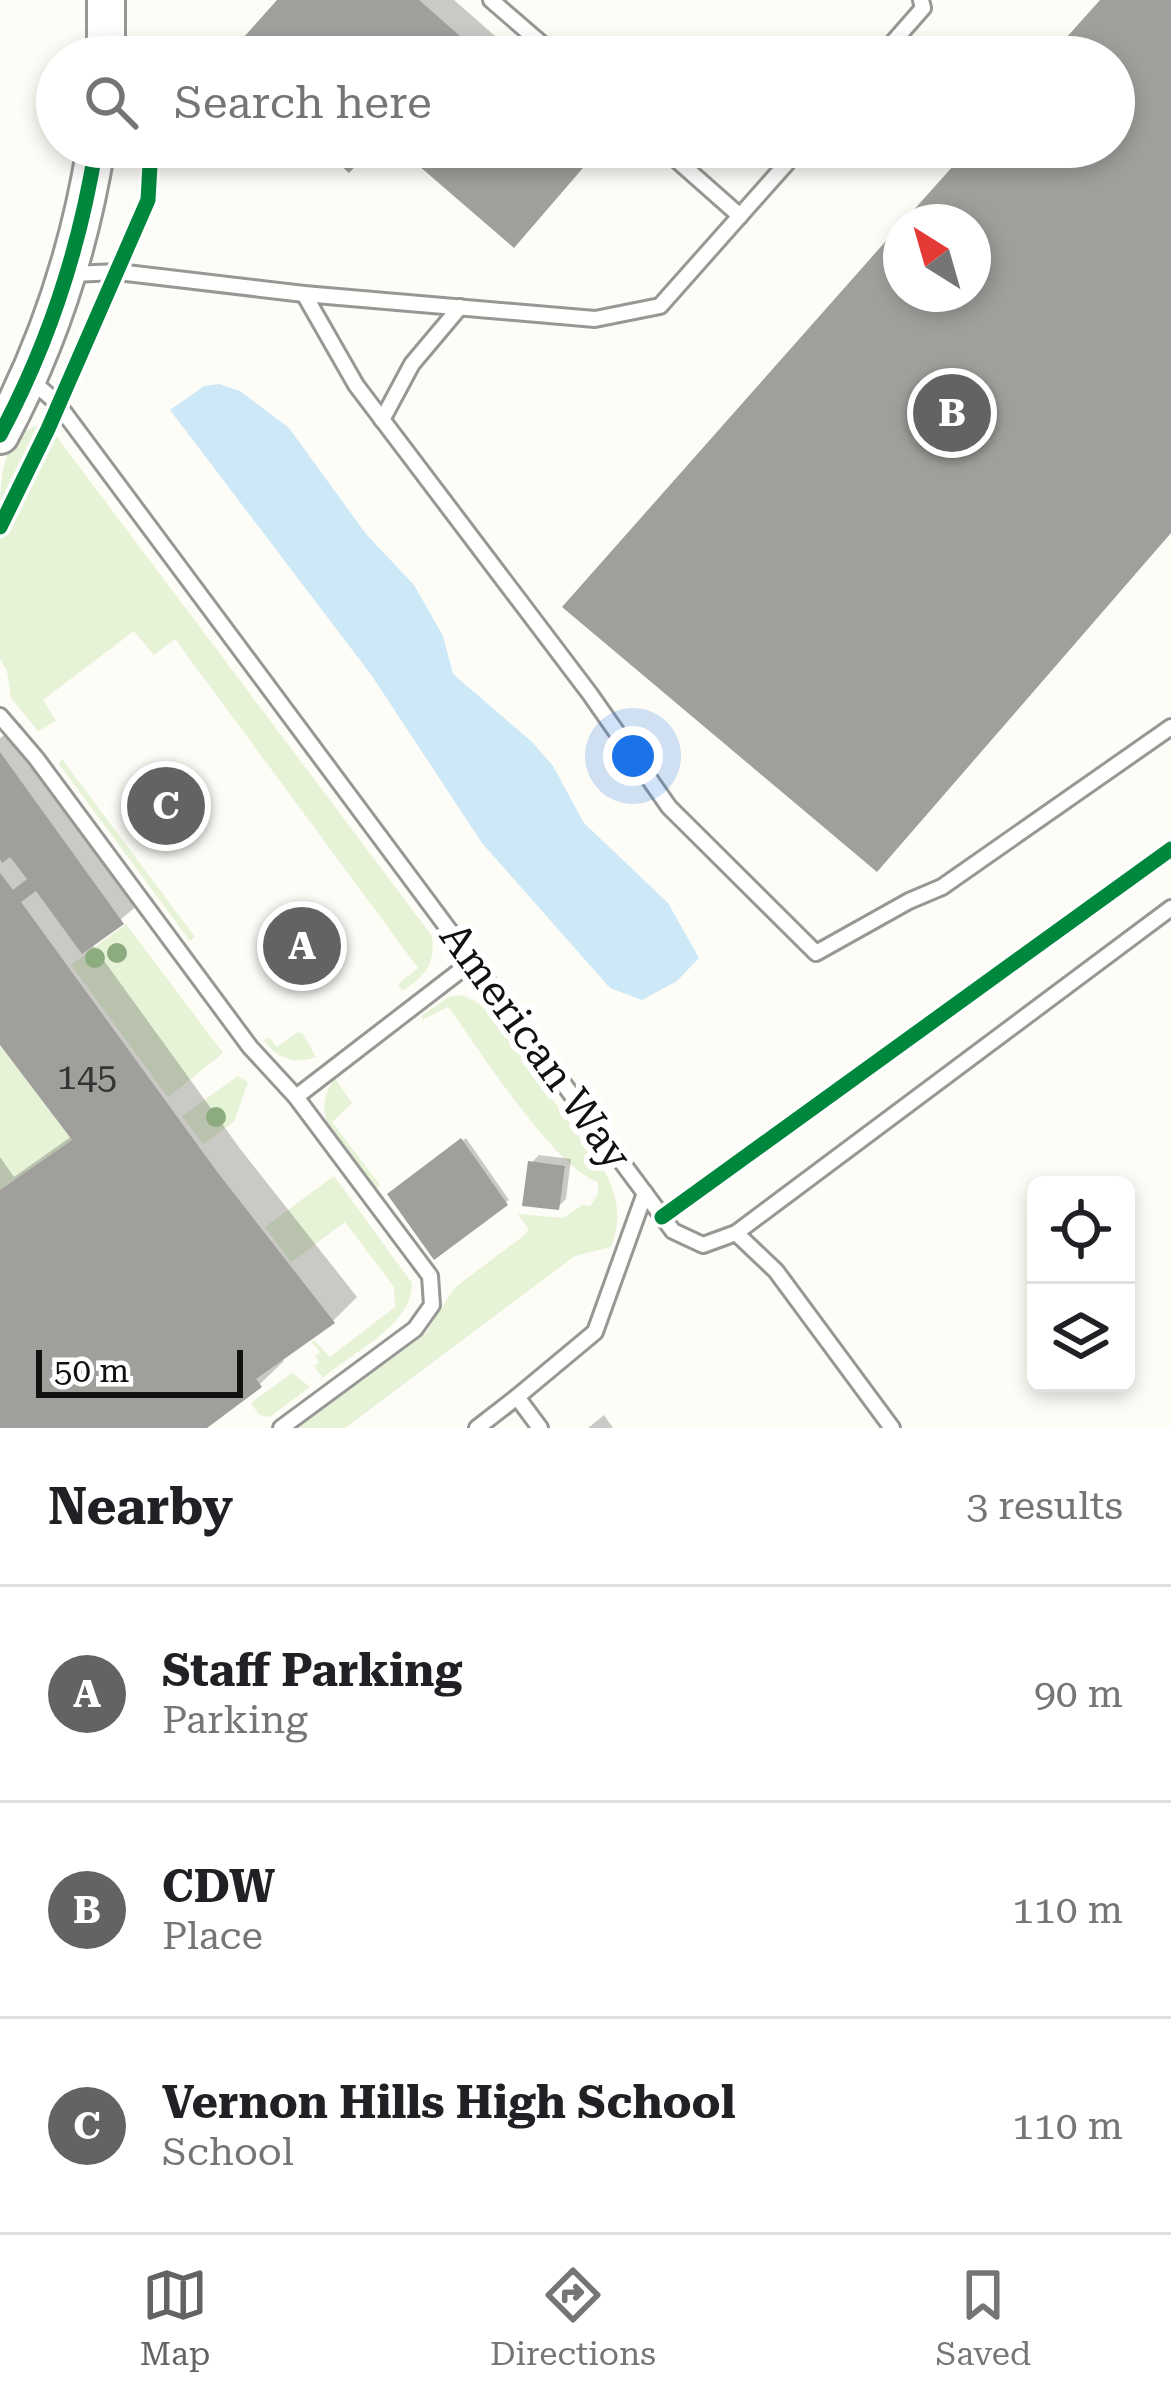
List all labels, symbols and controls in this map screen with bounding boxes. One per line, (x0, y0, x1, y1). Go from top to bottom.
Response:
search box (36, 36, 1135, 168)
icon: search (78, 69, 144, 135)
text: Search here (174, 76, 432, 129)
north arrow (883, 204, 991, 312)
pin: B (913, 368, 991, 458)
your location (603, 726, 663, 786)
pin: C (127, 761, 205, 851)
pin: A (263, 901, 341, 991)
street label: American Way (430, 913, 642, 1179)
house number: 145 (57, 1056, 117, 1098)
map controls (1027, 1176, 1135, 1392)
button: locate (1027, 1176, 1135, 1284)
button: layers (1027, 1284, 1135, 1392)
scale bar (36, 1344, 243, 1397)
text: 50 m (54, 1351, 129, 1390)
text: Nearby (48, 1477, 233, 1536)
text: 3 results (966, 1483, 1123, 1529)
text: Staff Parking (162, 1644, 462, 1697)
text: A (73, 1671, 101, 1717)
text: 90 m (1034, 1671, 1123, 1717)
text: Parking (162, 1697, 308, 1743)
text: CDW (162, 1860, 275, 1913)
text: B (73, 1887, 101, 1933)
text: 110 m (1012, 1887, 1123, 1933)
text: Place (162, 1913, 263, 1959)
text: Vernon Hills High School (162, 2076, 735, 2129)
text: C (73, 2103, 101, 2149)
text: 110 m (1012, 2103, 1123, 2149)
text: School (162, 2129, 294, 2175)
tab: Map (140, 2262, 210, 2373)
tab: Directions (490, 2262, 656, 2373)
tab: Saved (936, 2262, 1031, 2373)

